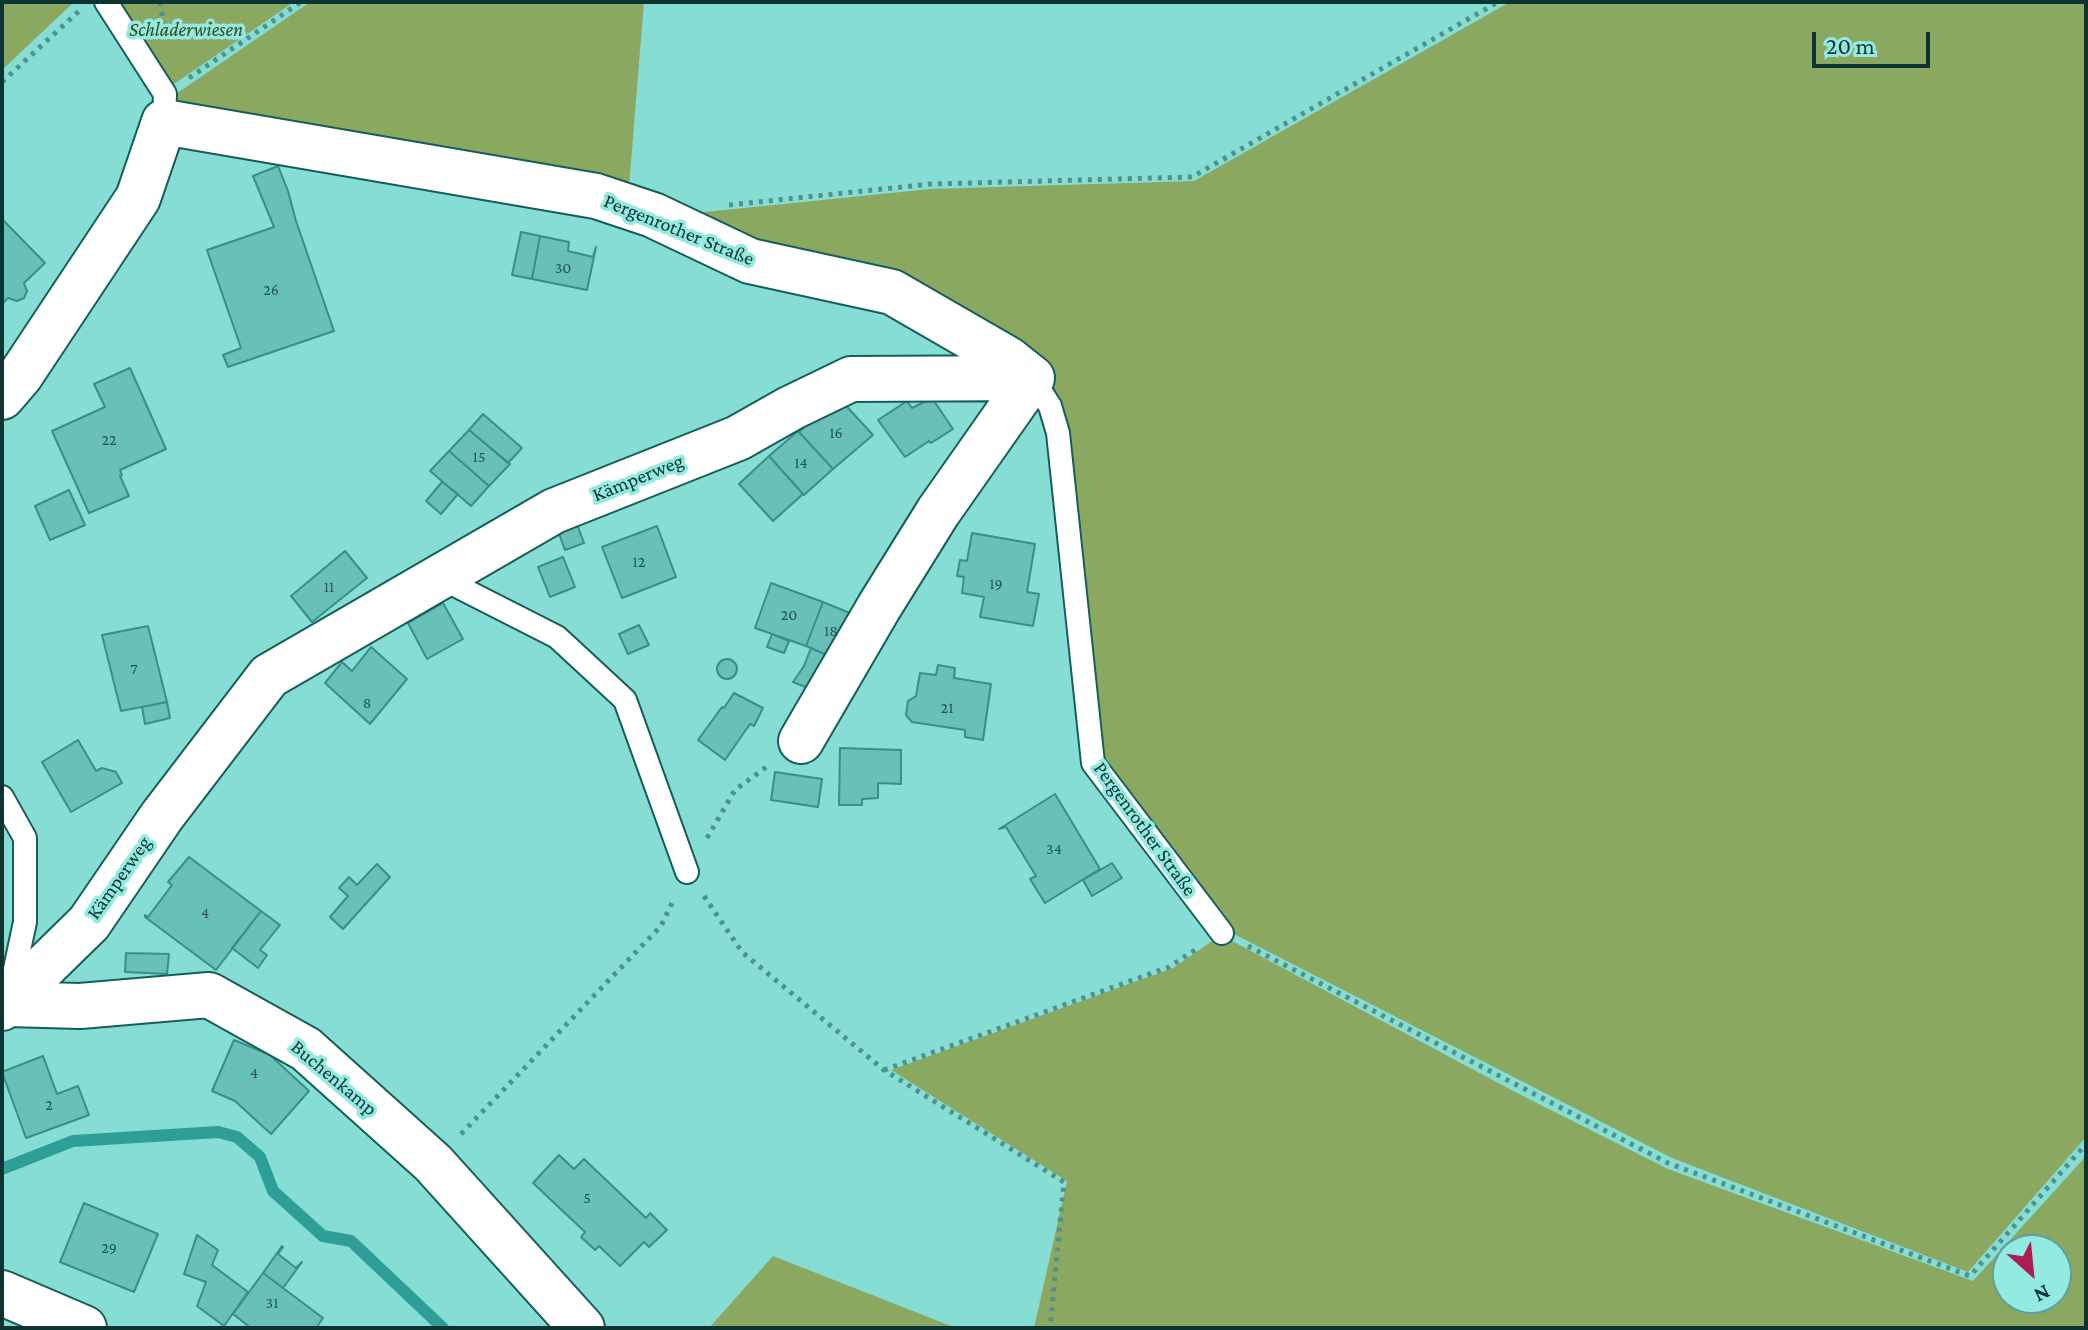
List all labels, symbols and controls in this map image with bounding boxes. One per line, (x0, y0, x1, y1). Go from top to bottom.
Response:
scale bar (1816, 16, 1934, 66)
park label: Schladerwiesen (129, 18, 243, 42)
text: 20 m (1826, 32, 1875, 59)
street label: Pergenrother Straße (600, 189, 758, 271)
house number: 30 (555, 258, 571, 278)
house number: 26 (263, 280, 279, 300)
house number: 16 (829, 423, 843, 443)
house number: 22 (101, 430, 117, 450)
house number: 15 (473, 447, 485, 467)
street label: Kämperweg (589, 449, 687, 507)
house number: 14 (794, 453, 808, 473)
house number: 12 (633, 552, 645, 572)
house number: 19 (989, 574, 1003, 594)
house number: 11 (324, 577, 334, 597)
house number: 20 (781, 605, 797, 625)
house number: 18 (824, 621, 838, 641)
house number: 7 (130, 659, 138, 679)
house number: 8 (363, 693, 371, 713)
house number: 21 (941, 698, 953, 718)
street label: Pergenrother Straße (1088, 757, 1202, 901)
street label: Kämperweg (82, 832, 156, 924)
house number: 34 (1046, 839, 1062, 859)
house number: 4 (201, 903, 209, 923)
street label: Buchenkamp (286, 1035, 382, 1121)
house number: 4 (250, 1063, 258, 1083)
house number: 2 (45, 1095, 53, 1115)
house number: 5 (583, 1188, 591, 1208)
north arrow (1992, 1234, 2072, 1314)
house number: 29 (101, 1238, 117, 1258)
text: N (2030, 1280, 2055, 1309)
house number: 31 (266, 1293, 278, 1313)

